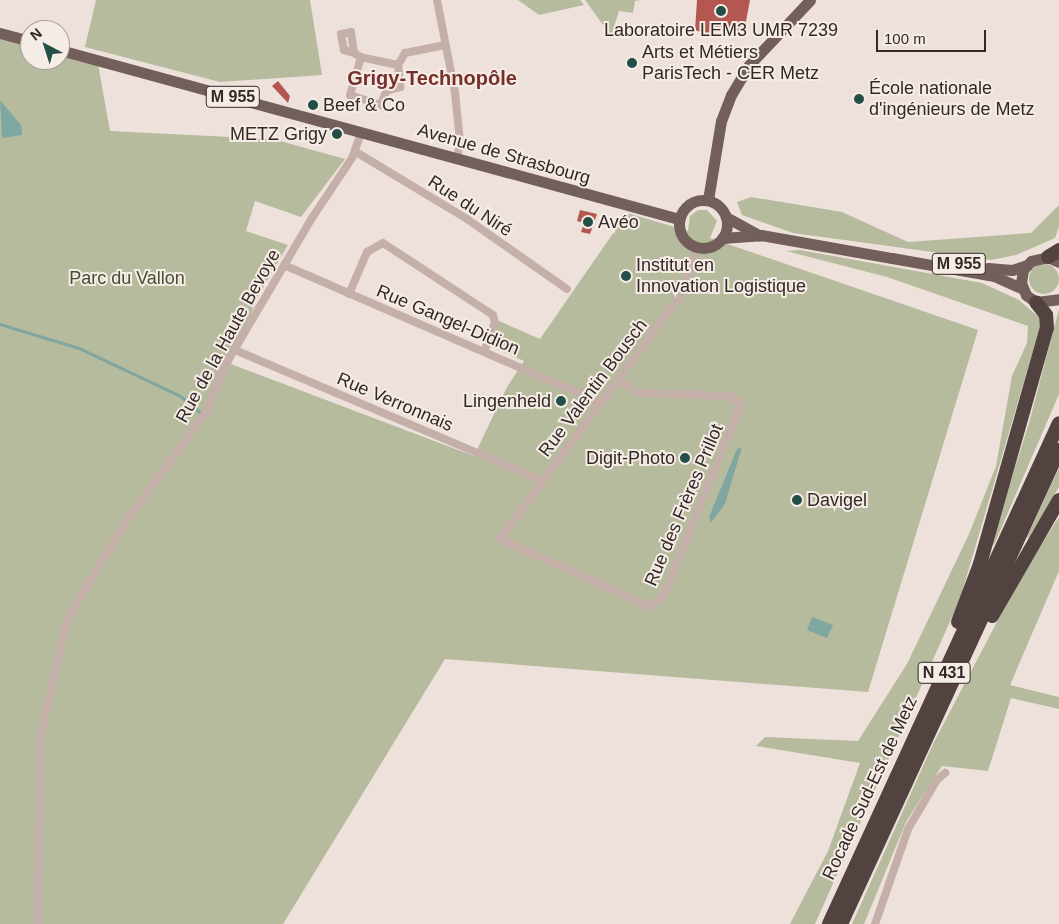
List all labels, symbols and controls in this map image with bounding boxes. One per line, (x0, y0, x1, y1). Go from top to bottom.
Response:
marker: Laboratoire LEM3 UMR 7239 (715, 5, 727, 17)
place label: Laboratoire LEM3 UMR 7239 (604, 19, 838, 41)
north arrow (20, 20, 70, 70)
scale bar (879, 20, 989, 52)
text: N (27, 25, 45, 44)
text: 100 m (884, 30, 926, 47)
place label: Arts et Métiers ParisTech - CER Metz (642, 42, 819, 84)
marker: Arts et Métiers ParisTech - CER Metz (626, 57, 638, 69)
district label: Grigy-Technopôle (347, 66, 517, 90)
place label: École nationale d'ingénieurs de Metz (869, 78, 1035, 120)
road number: M 955 (206, 84, 260, 110)
marker: École nationale d'ingénieurs de Metz (853, 93, 865, 105)
place label: Beef & Co (323, 94, 405, 116)
marker: Beef & Co (307, 99, 319, 111)
street label: Avenue de Strasbourg (415, 119, 593, 189)
place label: METZ Grigy (230, 123, 327, 145)
marker: METZ Grigy (331, 128, 343, 140)
street label: Rue du Niré (424, 171, 516, 241)
place label: Avéo (598, 211, 639, 233)
marker: Avéo (582, 216, 594, 228)
street label: Rue de la Haute Bevoye (171, 245, 285, 427)
road number: M 955 (932, 250, 986, 278)
place label: Institut en Innovation Logistique (636, 255, 806, 298)
park label: Parc du Vallon (69, 267, 185, 289)
marker: Institut en Innovation Logistique (620, 270, 632, 282)
street label: Rue Gangel-Didion (373, 280, 523, 360)
street label: Rue Valentin Bousch (534, 315, 652, 461)
street label: Rue Verronnais (334, 368, 456, 436)
place label: Lingenheld (463, 390, 551, 412)
marker: Lingenheld (555, 395, 567, 407)
street label: Rue des Frères Prillot (640, 421, 728, 589)
place label: Digit-Photo (586, 447, 675, 469)
marker: Digit-Photo (679, 452, 691, 464)
place label: Davigel (807, 489, 867, 511)
marker: Davigel (791, 494, 803, 506)
road number: N 431 (916, 660, 972, 686)
street label: Rocade Sud-Est de Metz (818, 693, 922, 883)

